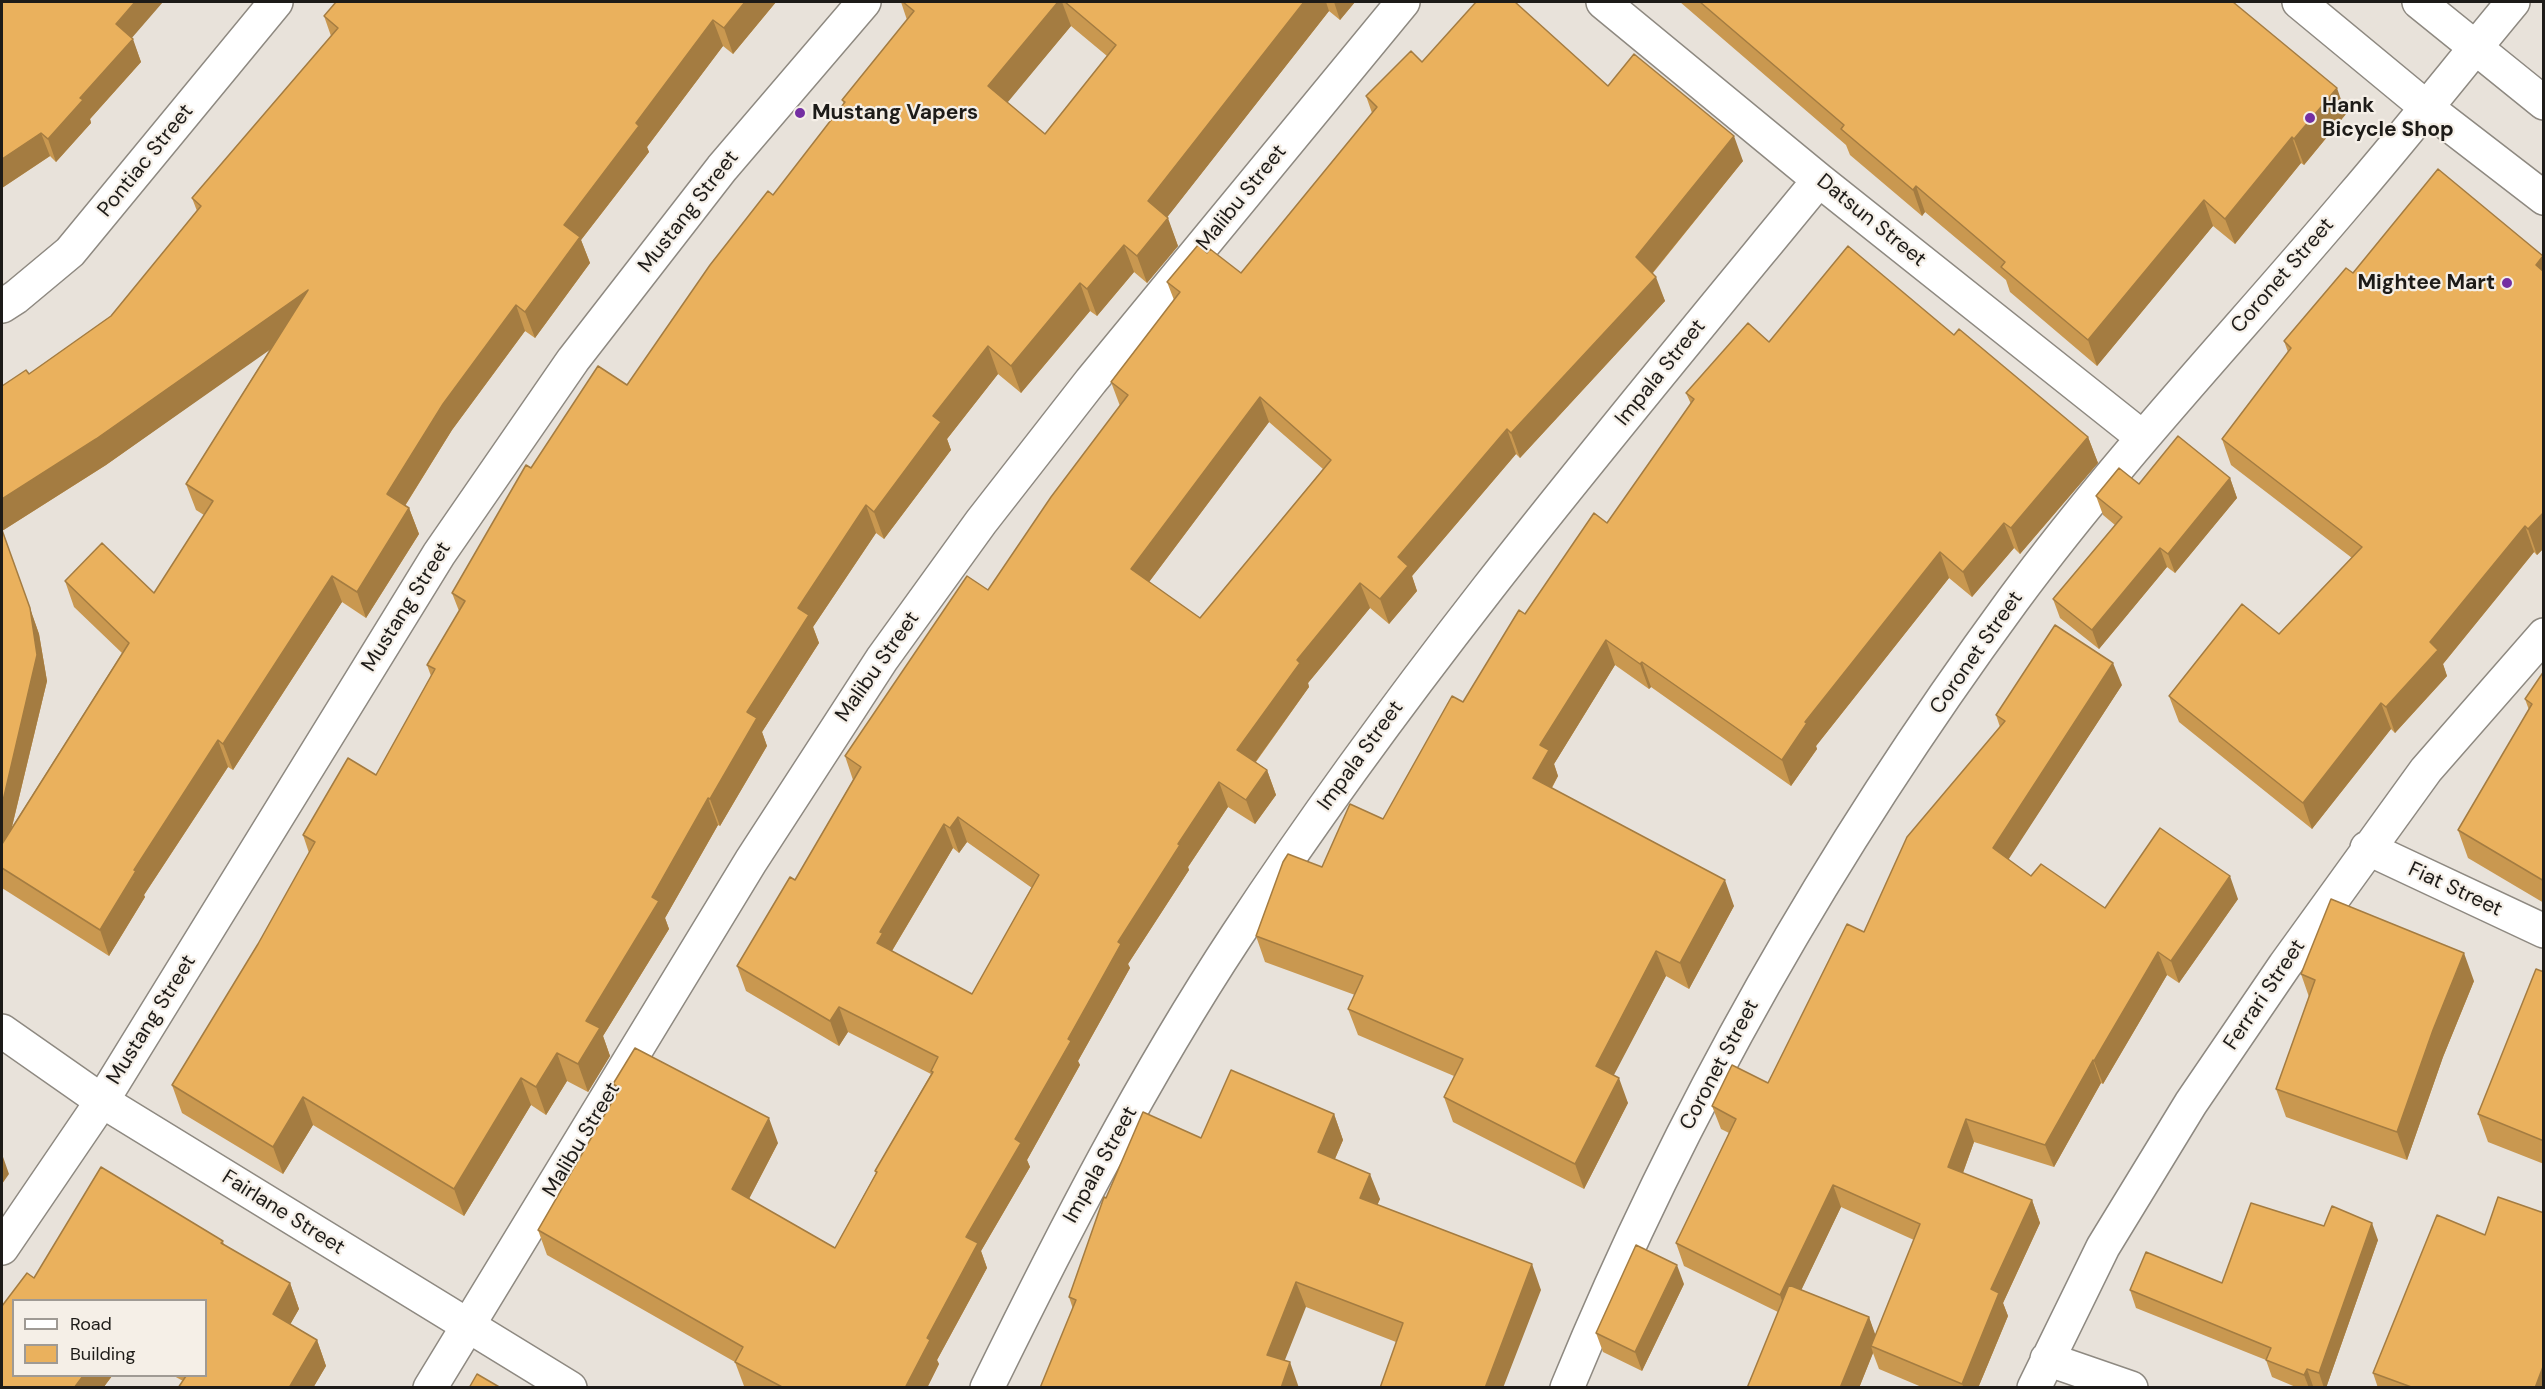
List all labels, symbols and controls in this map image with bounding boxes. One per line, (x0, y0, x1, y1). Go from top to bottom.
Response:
place label: Hank Bicycle Shop (2322, 93, 2454, 143)
street label: Pontiac Street (93, 99, 199, 223)
place label: Mustang Vapers (812, 100, 978, 126)
marker: Mustang Vapers (793, 106, 807, 120)
marker: Hank Bicycle Shop (2303, 111, 2317, 125)
street label: Malibu Street (1192, 140, 1292, 256)
street label: Mustang Street (633, 146, 745, 278)
street label: Datsun Street (1811, 169, 1931, 273)
street label: Coronet Street (2226, 213, 2340, 339)
place label: Mightee Mart (2358, 270, 2495, 296)
marker: Mightee Mart (2500, 276, 2514, 290)
street label: Impala Street (1610, 315, 1712, 431)
street label: Mustang Street (357, 537, 457, 677)
street label: Coronet Street (1925, 587, 2029, 719)
street label: Malibu Street (831, 607, 925, 727)
street label: Impala Street (1313, 696, 1409, 816)
street label: Fiat Street (2404, 857, 2506, 923)
street label: Ferrari Street (2219, 935, 2311, 1055)
street label: Mustang Street (102, 950, 202, 1090)
street label: Coronet Street (1675, 995, 1765, 1135)
street label: Malibu Street (538, 1078, 626, 1202)
street label: Impala Street (1059, 1102, 1143, 1228)
street label: Fairlane Street (217, 1165, 349, 1261)
legend (12, 1299, 207, 1377)
text: Road (70, 1312, 112, 1336)
text: Building (70, 1342, 135, 1366)

